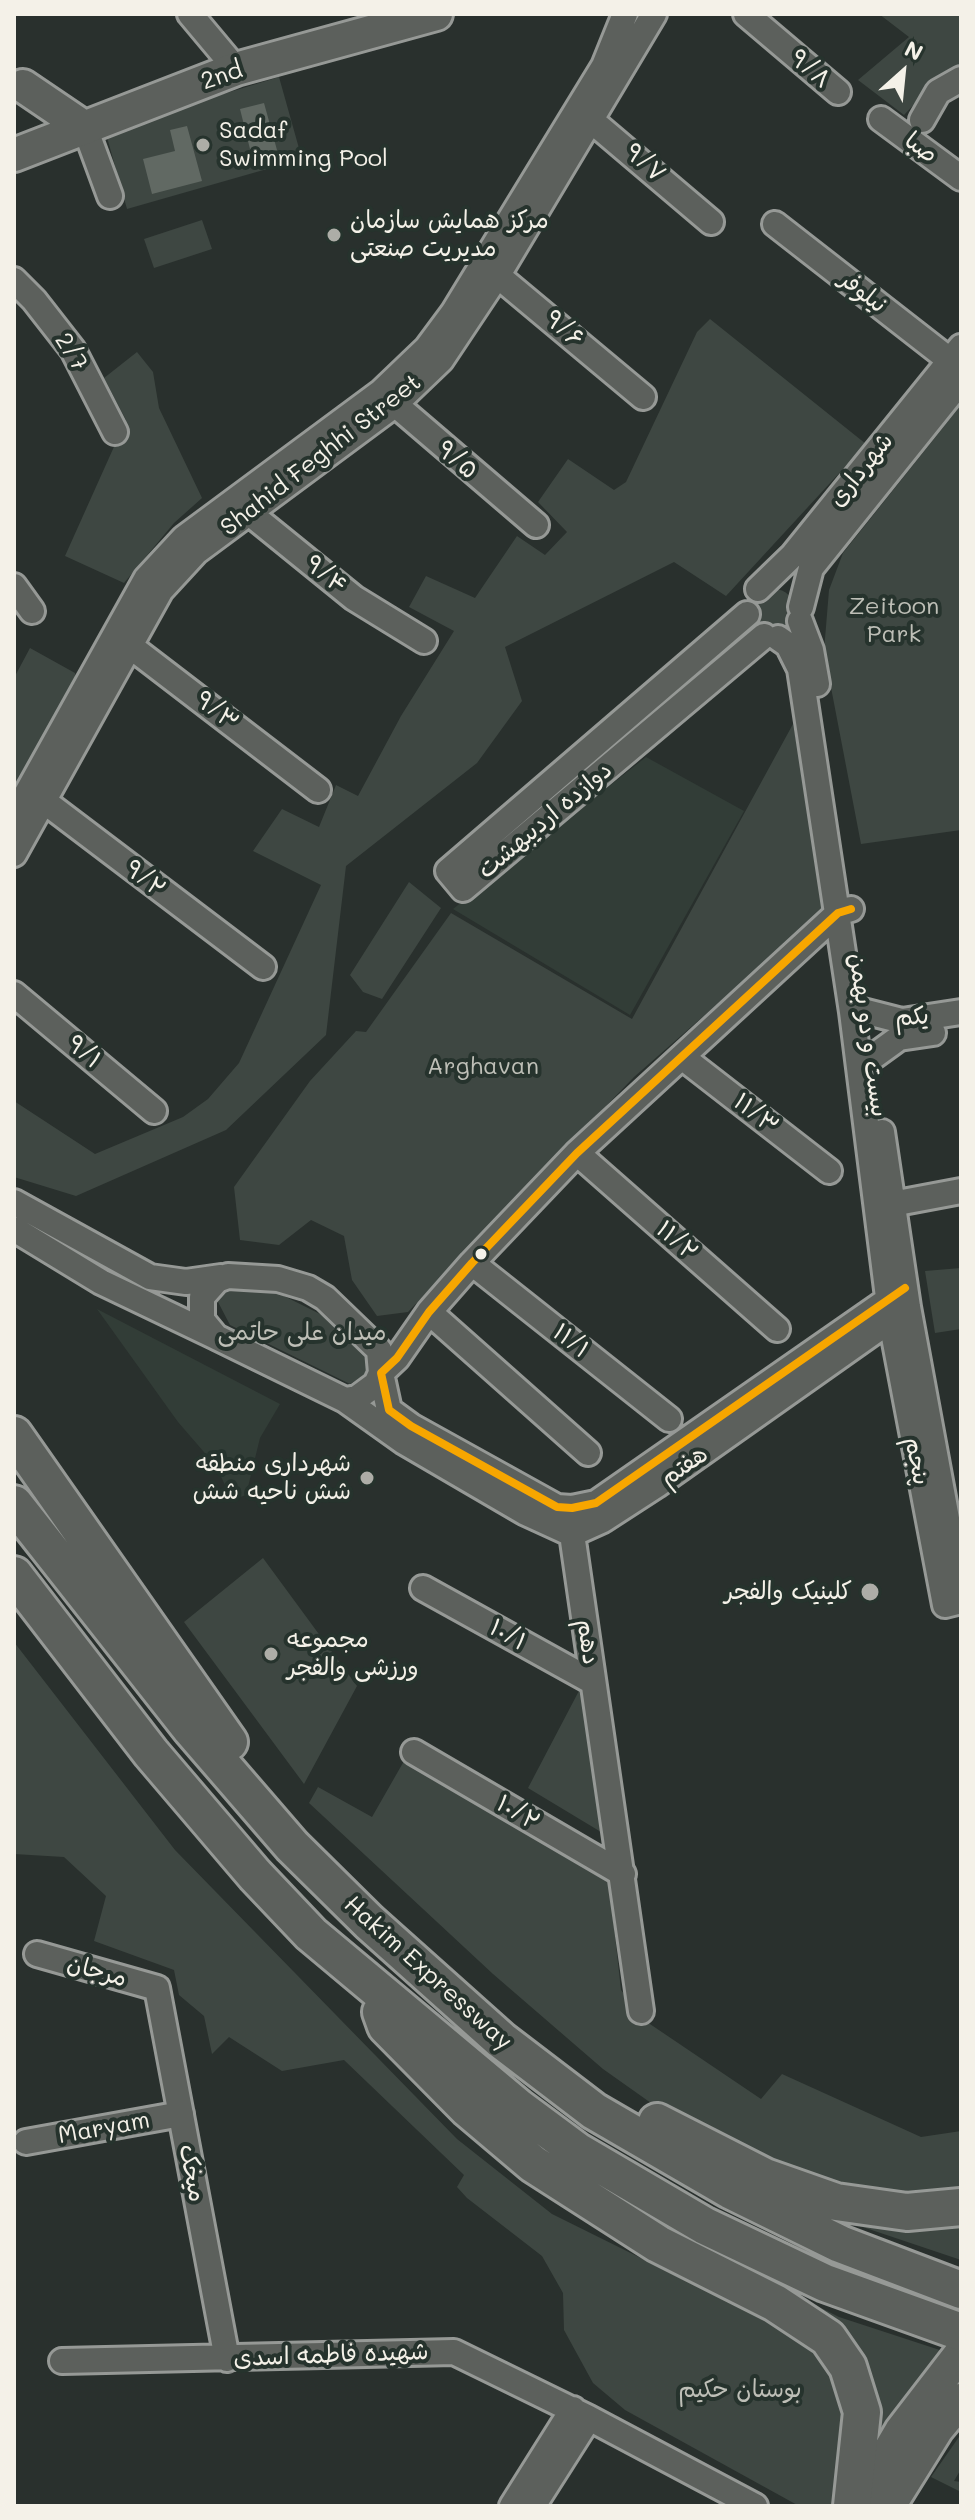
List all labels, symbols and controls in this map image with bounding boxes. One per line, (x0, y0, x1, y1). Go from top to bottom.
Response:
north arrow (863, 32, 943, 112)
text: N (900, 33, 928, 67)
street label: ۹/۸ (784, 44, 836, 94)
street label: 2nd (198, 56, 246, 96)
place label: Sadaf Swimming Pool (219, 117, 388, 173)
street label: صبا (899, 126, 943, 170)
marker: Sadaf Swimming Pool (194, 136, 212, 154)
street label: ۹/۷ (619, 137, 671, 189)
place label: مرکز همایش سازمان مدیریت صنعتی (350, 207, 549, 263)
marker: مرکز همایش سازمان مدیریت صنعتی (325, 226, 343, 244)
street label: نیلوفر (834, 265, 892, 319)
street label: ۹/۶ (539, 304, 589, 354)
street label: 2/7 (48, 328, 94, 376)
street label: Shahid Feghhi Street (215, 368, 427, 542)
street label: شهرداری (823, 427, 899, 513)
street label: ۹/۵ (431, 435, 483, 485)
street label: ۹/۴ (299, 549, 353, 601)
park label: Zeitoon Park (849, 593, 939, 649)
street label: ۹/۳ (189, 685, 245, 737)
street label: دوازده اردیبهشت (472, 755, 618, 885)
street label: ۹/۲ (119, 854, 171, 904)
street label: بیست و دو بهمن (842, 951, 894, 1119)
street label: یکم (894, 1002, 930, 1032)
street label: ۹/۱ (61, 1029, 107, 1075)
park label: Arghavan (427, 1053, 539, 1081)
street label: ۱۱/۳ (728, 1087, 784, 1141)
street label: ۱۱/۲ (650, 1215, 704, 1267)
unlabelled marker (473, 1246, 489, 1262)
street label: ۱۱/۱ (547, 1318, 595, 1364)
park label: میدان علی حاتمی (218, 1319, 386, 1347)
street label: پنجم (898, 1435, 936, 1487)
street label: هفتم (655, 1439, 713, 1493)
place label: شهرداری منطقه شش ناحیه شش (193, 1450, 351, 1506)
marker: شهرداری منطقه شش ناحیه شش (358, 1469, 376, 1487)
place label: کلینیک والفجر (724, 1578, 852, 1606)
marker: کلینیک والفجر (859, 1581, 881, 1603)
street label: ۱۰/۱ (484, 1613, 532, 1657)
street label: دهم (571, 1618, 605, 1666)
place label: مجموعه ورزشی والفجر (287, 1626, 419, 1682)
marker: مجموعه ورزشی والفجر (262, 1645, 280, 1663)
street label: ۱۰/۲ (491, 1789, 545, 1837)
street label: Hakim Expressway (338, 1890, 518, 2056)
street label: مرجان (64, 1949, 130, 1993)
street label: Maryam (56, 2106, 152, 2150)
street label: میخک (172, 2142, 212, 2204)
street label: شهیده فاطمه اسدی (233, 2337, 429, 2373)
park label: بوستان حکیم (678, 2376, 802, 2404)

